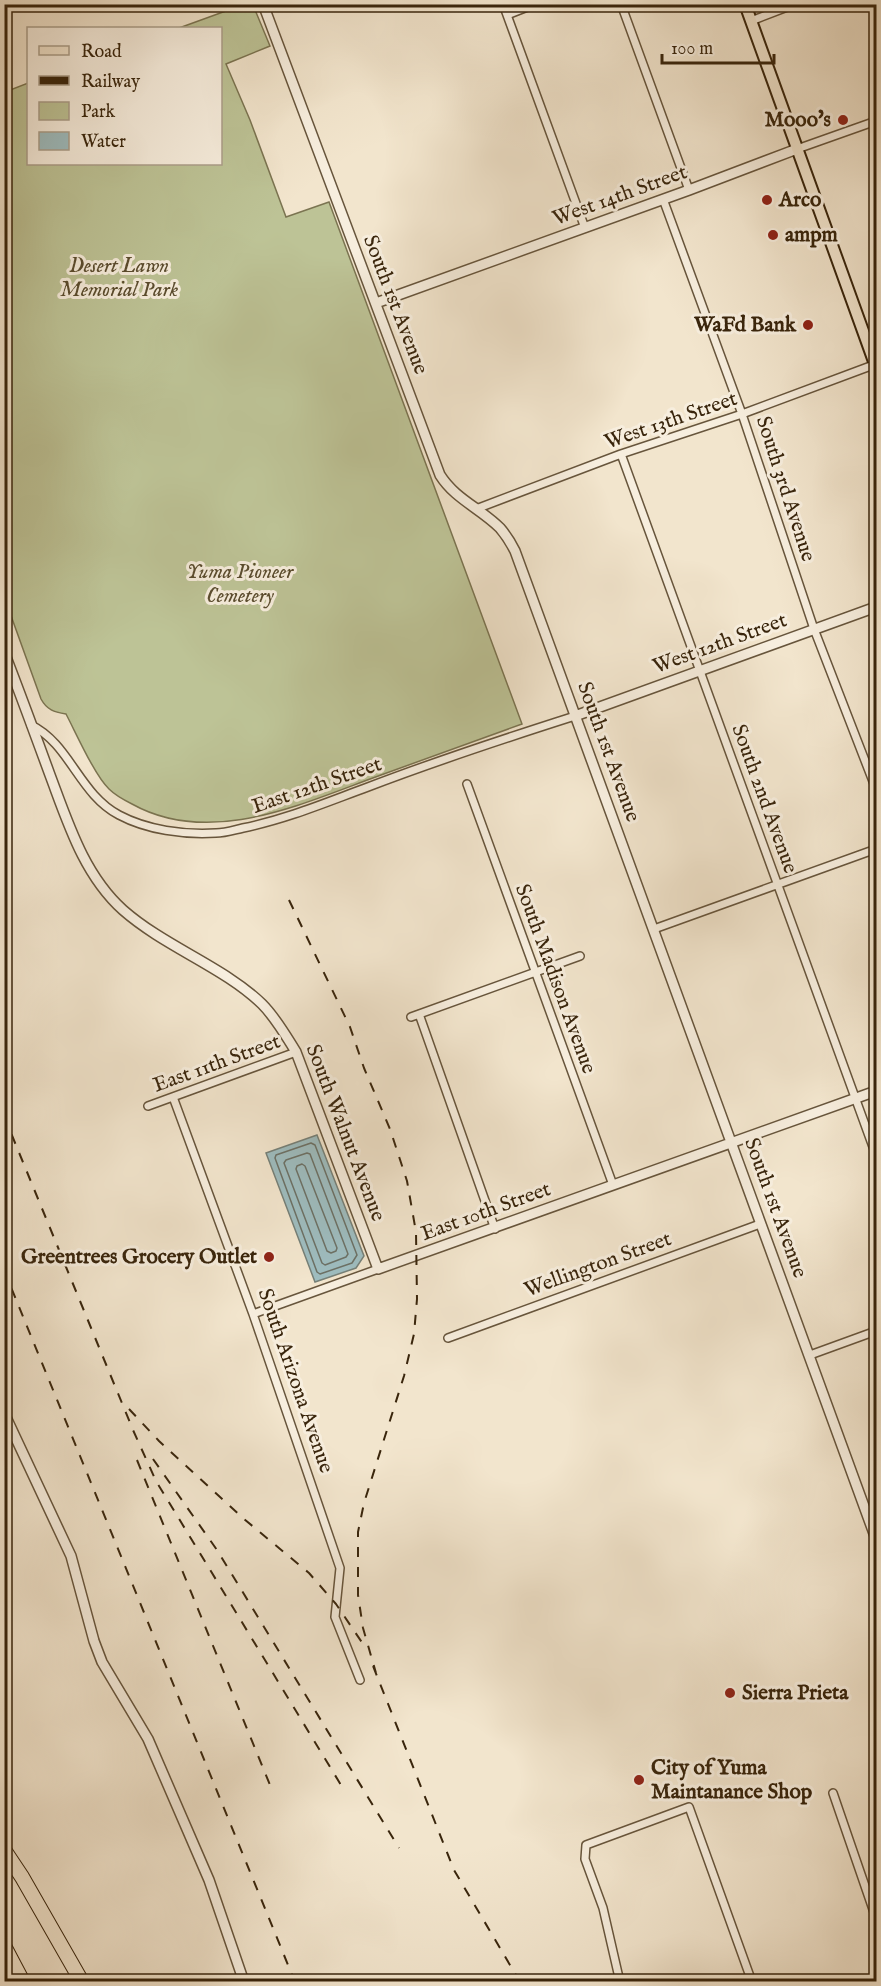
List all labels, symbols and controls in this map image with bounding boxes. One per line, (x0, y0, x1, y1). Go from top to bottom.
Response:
legend (27, 27, 222, 165)
scale bar (662, 27, 774, 65)
text: 100 m (671, 38, 713, 61)
text: Road (81, 41, 122, 64)
text: Railway (81, 71, 140, 94)
text: Park (81, 101, 116, 124)
place label: Mooo's (764, 107, 831, 134)
marker: Mooo's (836, 113, 850, 127)
text: Water (81, 131, 126, 154)
street label: West 14th Street (549, 159, 691, 233)
place label: Arco (778, 187, 822, 214)
marker: Arco (760, 193, 774, 207)
place label: ampm (785, 222, 839, 249)
marker: ampm (766, 228, 780, 242)
street label: South 1st Avenue (356, 232, 434, 379)
park label: Desert Lawn Memorial Park (60, 253, 179, 304)
place label: WaFd Bank (693, 312, 797, 339)
marker: WaFd Bank (801, 318, 815, 332)
street label: West 13th Street (601, 386, 741, 456)
street label: South 3rd Avenue (749, 413, 821, 565)
park label: Yuma Pioneer Cemetery (187, 559, 294, 610)
street label: West 12th Street (649, 607, 791, 681)
street label: South 1st Avenue (570, 678, 646, 826)
street label: South 2nd Avenue (724, 721, 804, 878)
street label: East 12th Street (248, 751, 386, 821)
street label: South Madison Avenue (508, 880, 602, 1078)
street label: East 11th Street (150, 1028, 284, 1100)
street label: South Walnut Avenue (299, 1041, 391, 1226)
street label: South 1st Avenue (737, 1134, 813, 1282)
street label: East 10th Street (417, 1176, 555, 1248)
street label: Wellington Street (521, 1226, 675, 1304)
place label: Greentrees Grocery Outlet (21, 1244, 258, 1271)
marker: Greentrees Grocery Outlet (262, 1250, 276, 1264)
street label: South Arizona Avenue (251, 1285, 339, 1477)
place label: Sierra Prieta (742, 1680, 849, 1707)
marker: Sierra Prieta (723, 1686, 737, 1700)
place label: City of Yuma Maintanance Shop (651, 1755, 813, 1806)
marker: City of Yuma Maintanance Shop (632, 1773, 646, 1787)

